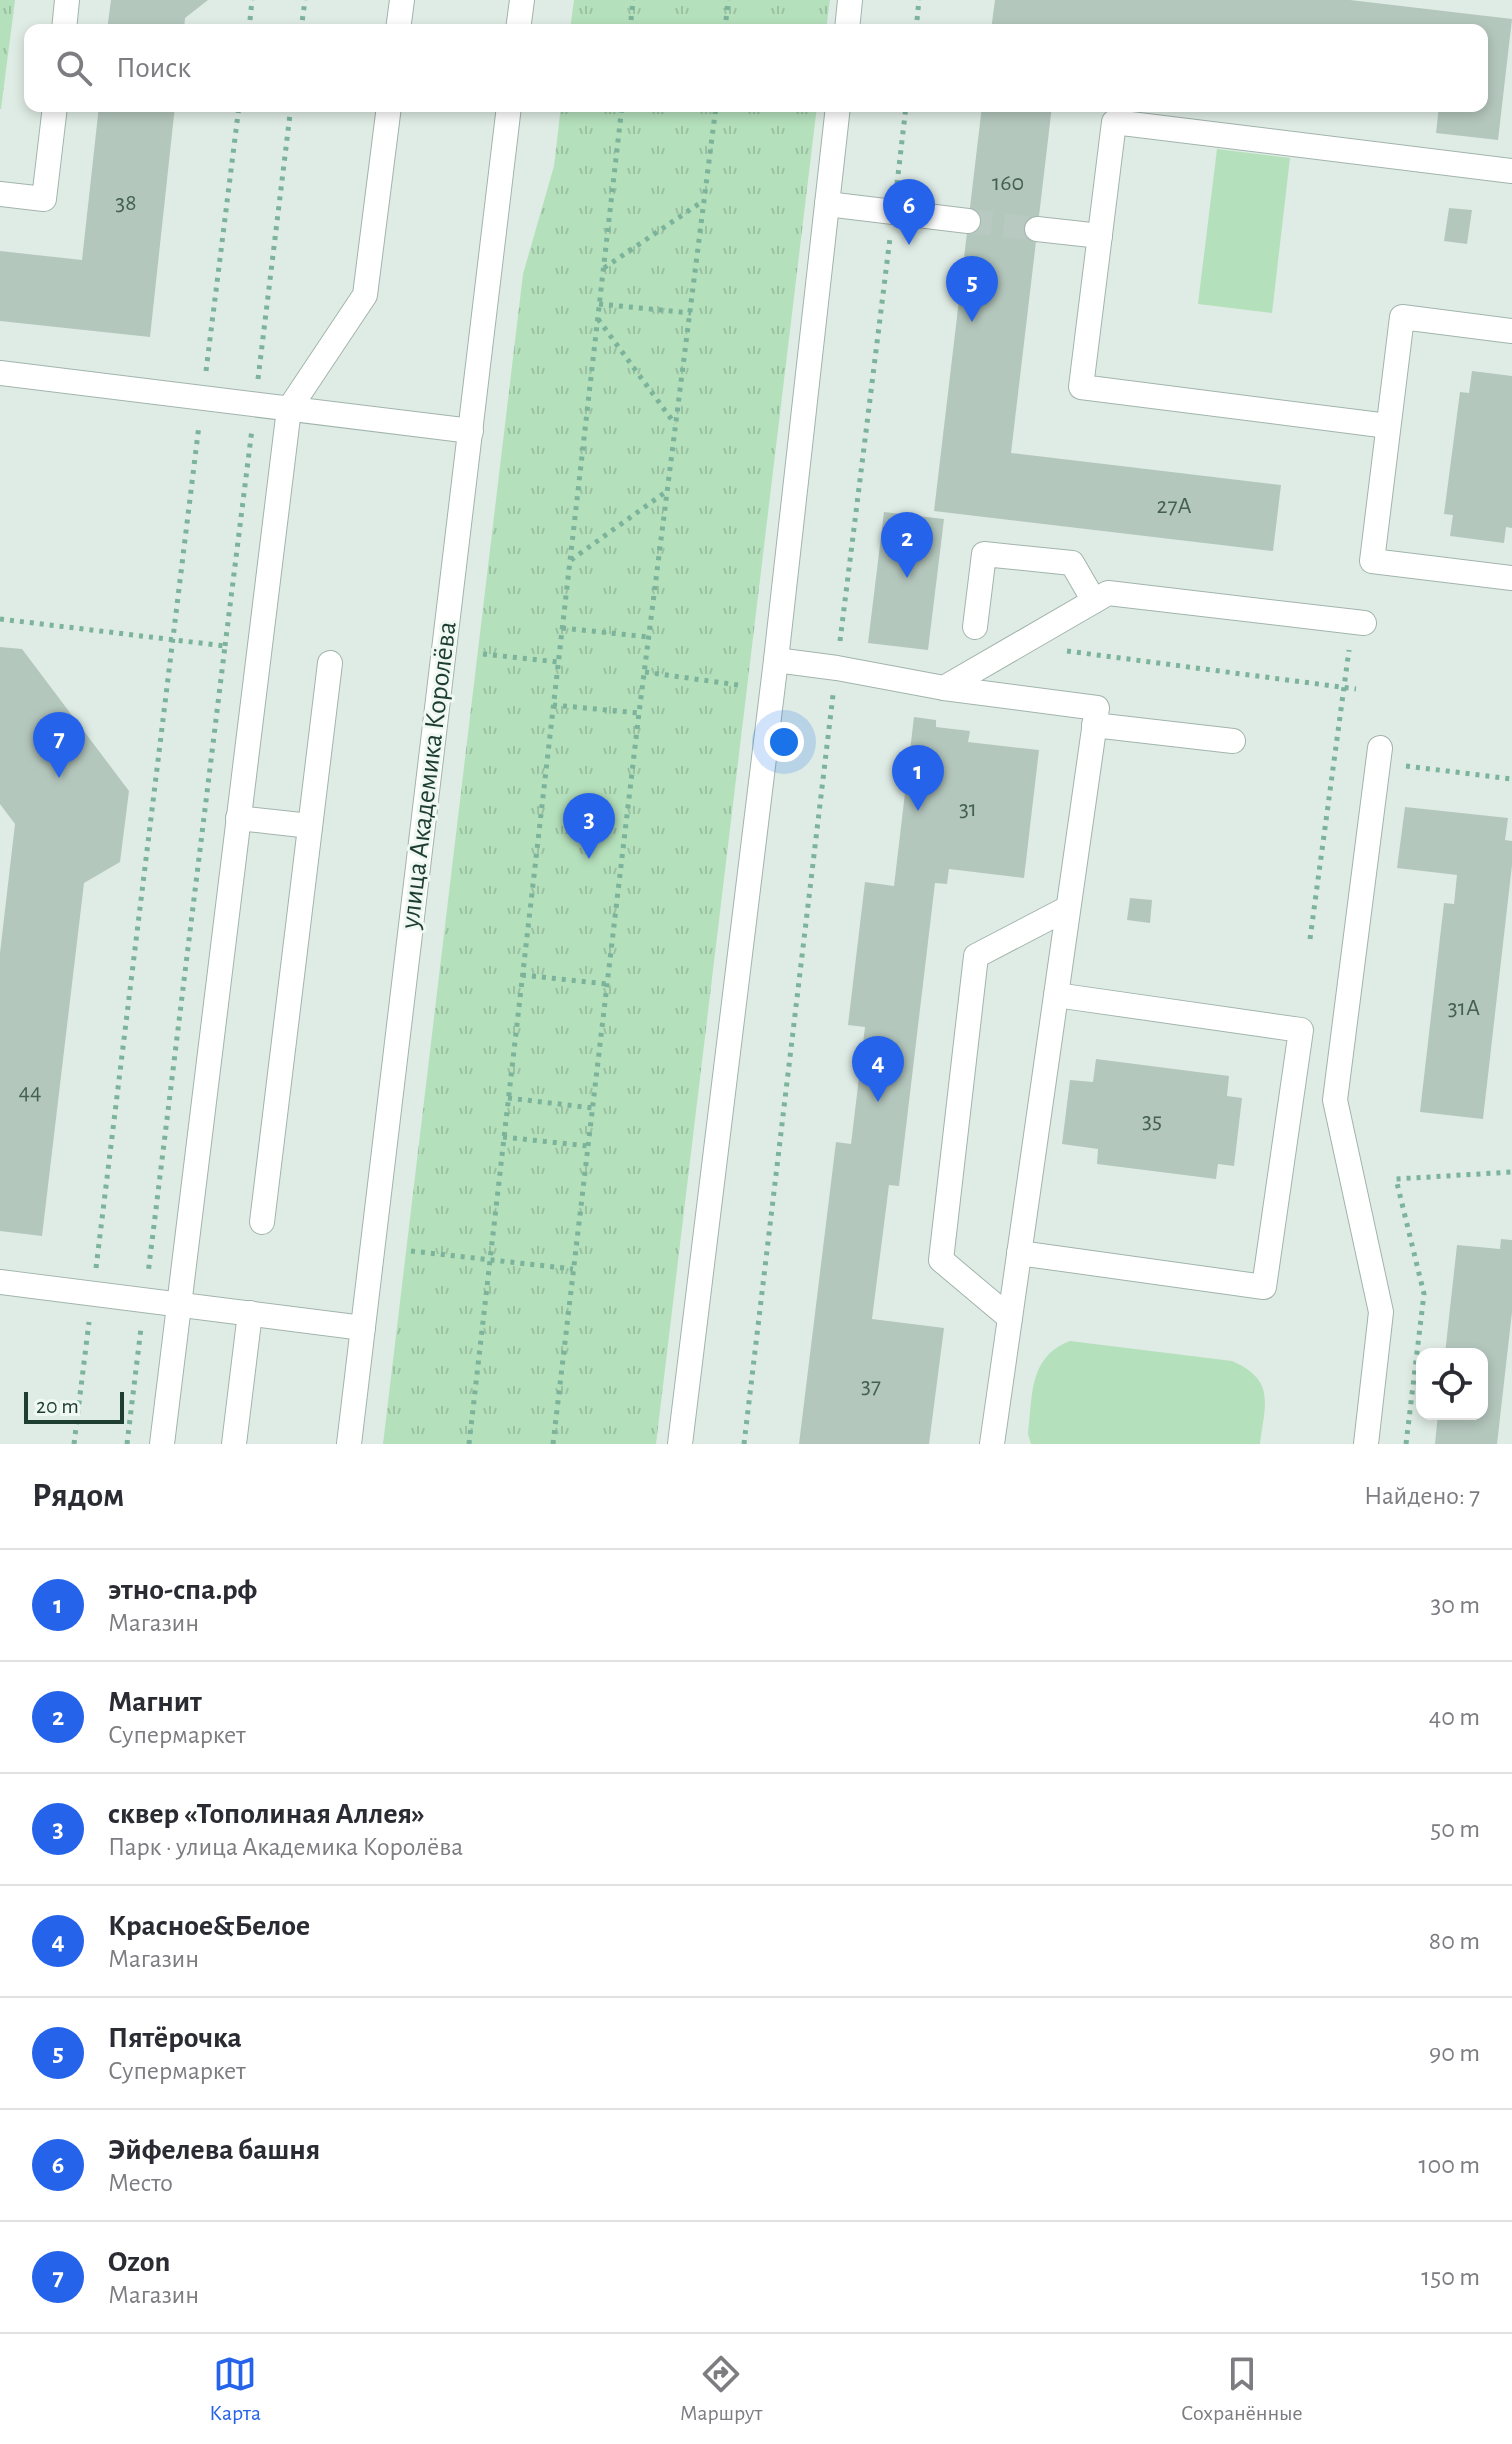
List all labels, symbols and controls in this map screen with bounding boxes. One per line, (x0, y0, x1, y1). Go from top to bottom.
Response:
search box (24, 24, 1488, 112)
icon: search (52, 46, 96, 90)
text: Поиск (116, 53, 191, 83)
house number: 160 (992, 171, 1024, 195)
pin: 6 (883, 179, 935, 245)
house number: 38 (115, 191, 137, 215)
pin: 5 (946, 256, 998, 322)
house number: 27А (1156, 494, 1192, 518)
pin: 2 (881, 512, 933, 578)
street label: улица Академика Королёва (396, 620, 462, 931)
pin: 7 (33, 712, 85, 778)
your location (764, 722, 804, 762)
pin: 1 (892, 745, 944, 811)
pin: 3 (563, 793, 615, 859)
house number: 31 (959, 797, 977, 821)
house number: 31А (1448, 996, 1480, 1020)
pin: 4 (852, 1036, 904, 1102)
house number: 44 (18, 1080, 42, 1104)
house number: 35 (1142, 1109, 1162, 1133)
map controls (1416, 1348, 1488, 1420)
button: locate (1416, 1348, 1488, 1420)
house number: 37 (861, 1374, 881, 1398)
scale bar (24, 1388, 124, 1424)
text: 20 m (36, 1395, 79, 1417)
text: Рядом (32, 1479, 124, 1513)
text: Найдено: 7 (1364, 1483, 1480, 1509)
text: этно-спа.рф (108, 1575, 257, 1605)
text: 1 (53, 1592, 63, 1618)
text: 30 m (1430, 1592, 1480, 1618)
text: Магазин (108, 1610, 199, 1636)
text: Магнит (108, 1687, 202, 1717)
text: 2 (52, 1704, 64, 1730)
text: 40 m (1429, 1704, 1480, 1730)
text: Супермаркет (108, 1722, 246, 1748)
text: сквер «Тополиная Аллея» (108, 1799, 425, 1829)
text: 3 (52, 1816, 64, 1842)
text: 50 m (1430, 1816, 1480, 1842)
text: Парк · улица Академика Королёва (108, 1834, 463, 1860)
text: Красное&Белое (108, 1911, 310, 1941)
text: 4 (51, 1928, 65, 1954)
text: 80 m (1429, 1928, 1480, 1954)
text: Магазин (108, 1946, 199, 1972)
text: Пятёрочка (108, 2023, 242, 2053)
text: 5 (52, 2040, 64, 2066)
text: 90 m (1429, 2040, 1480, 2066)
text: Супермаркет (108, 2058, 246, 2084)
text: Эйфелева башня (108, 2135, 320, 2165)
text: 6 (52, 2152, 64, 2178)
text: 100 m (1419, 2152, 1480, 2178)
text: Место (108, 2170, 173, 2196)
text: Ozon (108, 2247, 170, 2277)
text: 7 (52, 2264, 64, 2290)
text: 150 m (1421, 2264, 1480, 2290)
text: Магазин (108, 2282, 199, 2308)
tab: Карта (209, 2352, 261, 2426)
tab: Маршрут (680, 2352, 762, 2426)
tab: Сохранённые (1181, 2352, 1303, 2426)

